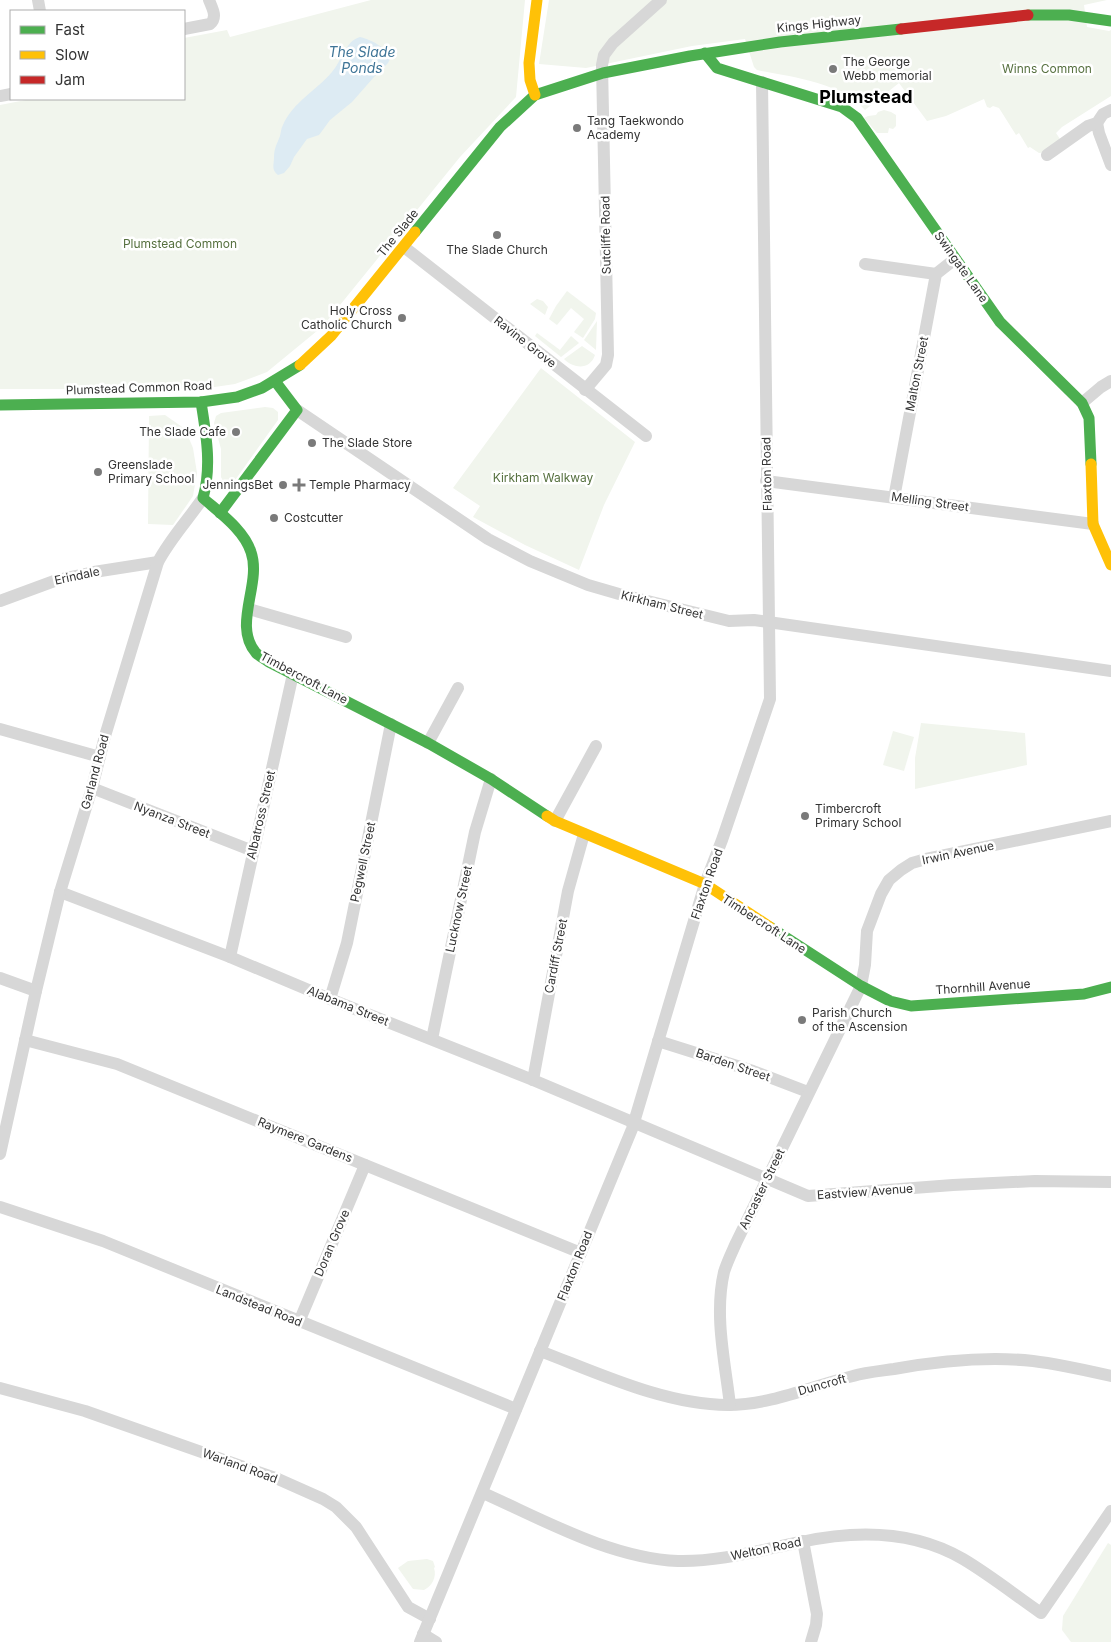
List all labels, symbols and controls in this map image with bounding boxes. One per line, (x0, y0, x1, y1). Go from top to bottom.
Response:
legend (10, 10, 185, 100)
street label: Kings Highway (776, 12, 862, 35)
text: Fast (55, 20, 85, 39)
water label: The Slade Ponds (329, 43, 395, 76)
text: Slow (55, 45, 89, 64)
place label: The George Webb memorial (843, 54, 932, 83)
park label: Winns Common (1002, 61, 1092, 76)
marker: The George Webb memorial (827, 63, 839, 75)
text: Jam (55, 70, 85, 89)
district label: Plumstead (819, 86, 913, 107)
place label: Tang Taekwondo Academy (587, 113, 684, 142)
marker: Tang Taekwondo Academy (571, 122, 583, 134)
street label: Sutcliffe Road (597, 196, 614, 274)
street label: The Slade (374, 206, 421, 260)
street label: Swingate Lane (931, 228, 991, 305)
marker: The Slade Church (491, 229, 503, 241)
park label: Plumstead Common (123, 236, 237, 251)
place label: The Slade Church (446, 242, 548, 257)
place label: Holy Cross Catholic Church (301, 303, 392, 332)
marker: Holy Cross Catholic Church (396, 312, 408, 324)
street label: Ravine Grove (491, 313, 560, 371)
street label: Malton Street (902, 335, 931, 413)
street label: Plumstead Common Road (66, 377, 212, 398)
place label: The Slade Cafe (139, 424, 226, 439)
marker: The Slade Cafe (230, 426, 242, 438)
place label: The Slade Store (322, 435, 412, 450)
marker: The Slade Store (306, 437, 318, 449)
street label: Flaxton Road (758, 437, 775, 511)
place label: Greenslade Primary School (108, 457, 194, 486)
marker: Greenslade Primary School (92, 466, 104, 478)
park label: Kirkham Walkway (493, 470, 594, 485)
place label: JenningsBet (203, 477, 273, 492)
place label: Temple Pharmacy (309, 477, 411, 492)
marker: JenningsBet (277, 479, 289, 491)
marker: Temple Pharmacy (293, 479, 305, 491)
street label: Melling Street (890, 489, 970, 514)
place label: Costcutter (284, 510, 343, 525)
marker: Costcutter (268, 512, 280, 524)
street label: Erindale (53, 563, 101, 588)
street label: Kirkham Street (620, 587, 705, 622)
street label: Timbercroft Lane (258, 648, 351, 707)
street label: Garland Road (77, 733, 112, 811)
street label: Albatross Street (243, 769, 278, 861)
street label: Nyanza Street (132, 798, 212, 841)
place label: Timbercroft Primary School (815, 801, 901, 830)
marker: Timbercroft Primary School (799, 810, 811, 822)
street label: Pegwell Street (347, 820, 378, 903)
street label: Irwin Avenue (921, 838, 995, 867)
street label: Flaxton Road (687, 846, 726, 921)
street label: Lucknow Street (442, 864, 475, 954)
street label: Timbercroft Lane (719, 891, 809, 956)
street label: Cardiff Street (541, 917, 570, 995)
street label: Thornhill Avenue (935, 976, 1031, 997)
street label: Alabama Street (305, 982, 391, 1029)
place label: Parish Church of the Ascension (812, 1005, 907, 1034)
marker: Parish Church of the Ascension (796, 1014, 808, 1026)
street label: Barden Street (694, 1045, 772, 1084)
street label: Raymere Gardens (256, 1114, 355, 1165)
street label: Ancaster Street (736, 1146, 788, 1232)
street label: Eastview Avenue (816, 1181, 913, 1202)
street label: Doran Grove (311, 1207, 352, 1279)
street label: Flaxton Road (554, 1229, 595, 1303)
street label: Landstead Road (214, 1281, 304, 1330)
street label: Duncroft (796, 1371, 848, 1399)
street label: Warland Road (200, 1445, 280, 1486)
street label: Welton Road (729, 1534, 803, 1563)

